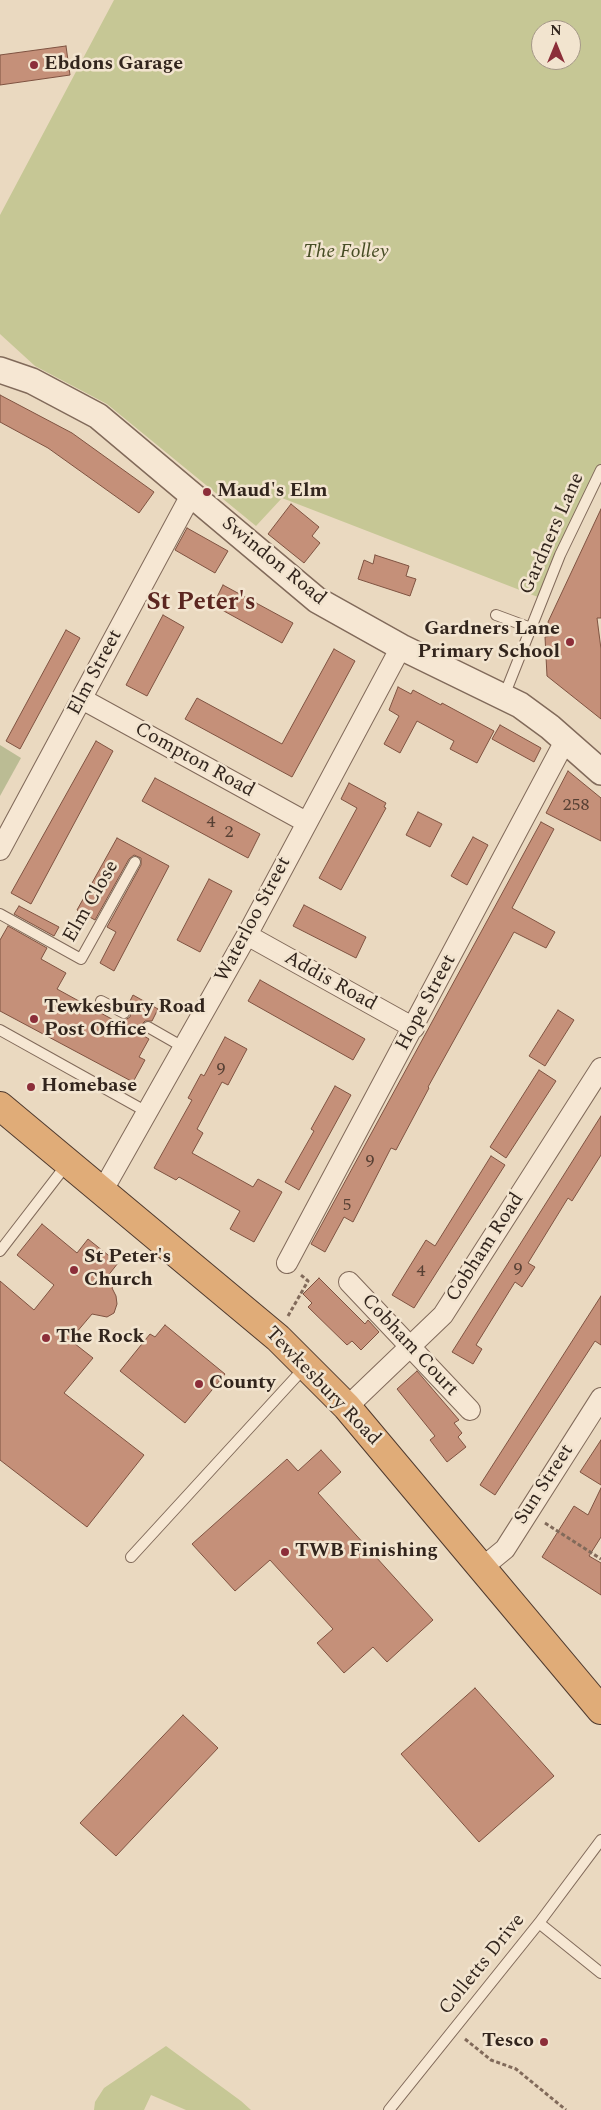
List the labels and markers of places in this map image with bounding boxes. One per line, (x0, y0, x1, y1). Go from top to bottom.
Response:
place label: Ebdons Garage (44, 53, 183, 77)
marker: Ebdons Garage (28, 59, 40, 71)
place label: Maud's Elm (217, 480, 328, 504)
marker: Maud's Elm (201, 486, 213, 498)
place label: Gardners Lane Primary School (417, 618, 560, 665)
marker: Gardners Lane Primary School (564, 636, 576, 648)
place label: Tewkesbury Road Post Office (44, 996, 206, 1043)
marker: Tewkesbury Road Post Office (28, 1013, 40, 1025)
place label: Homebase (41, 1075, 137, 1099)
marker: Homebase (25, 1081, 37, 1093)
place label: St Peter's Church (84, 1246, 171, 1293)
marker: St Peter's Church (68, 1264, 80, 1276)
place label: The Rock (56, 1326, 145, 1350)
marker: The Rock (40, 1332, 52, 1344)
place label: County (209, 1372, 276, 1396)
marker: County (193, 1378, 205, 1390)
place label: TWB Finishing (295, 1540, 438, 1564)
marker: TWB Finishing (279, 1546, 291, 1558)
place label: Tesco (482, 2030, 534, 2054)
marker: Tesco (538, 2036, 550, 2048)

